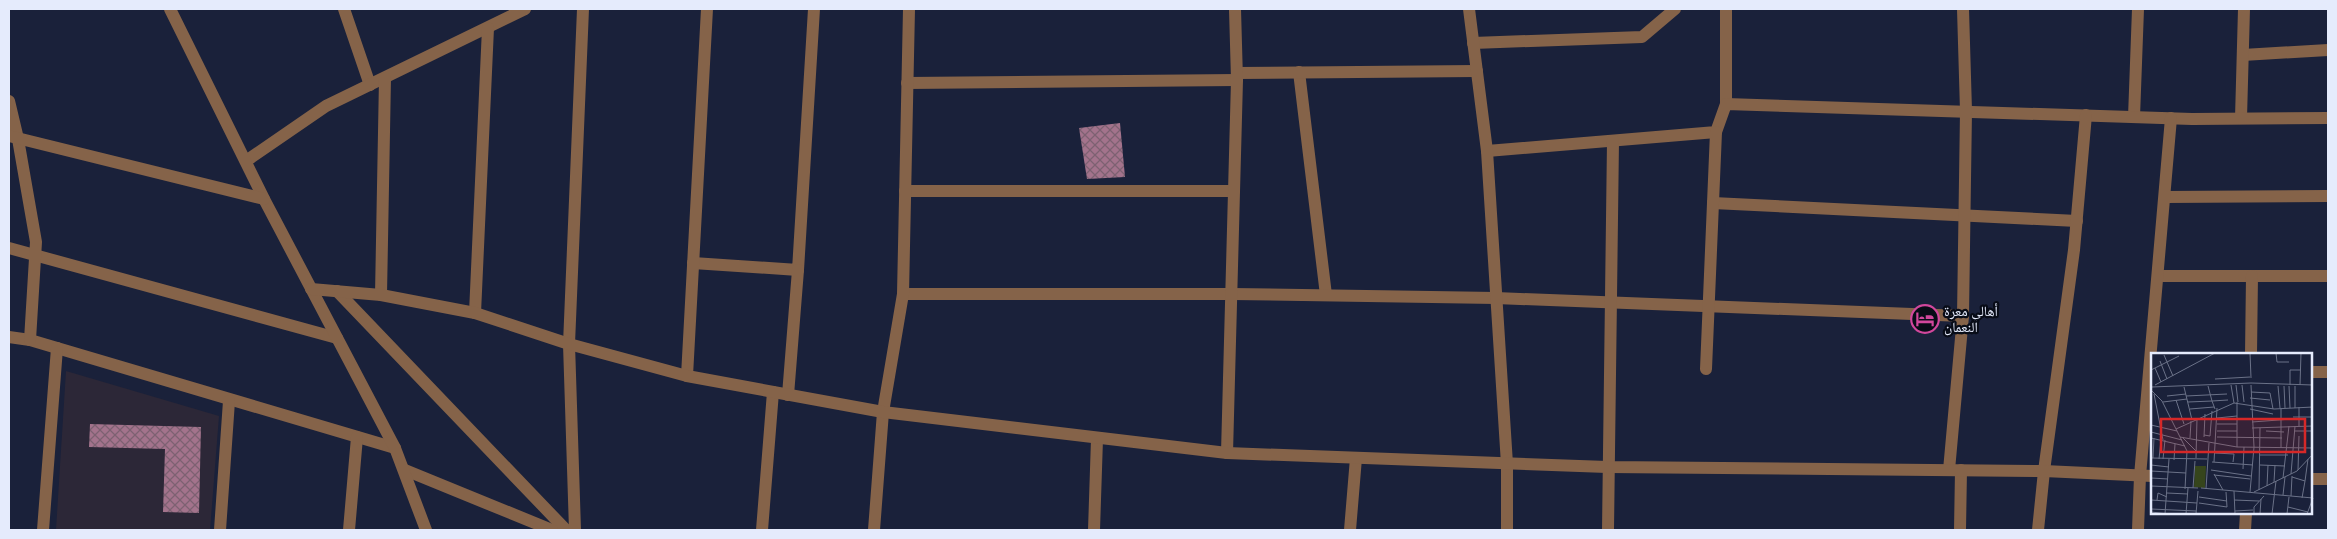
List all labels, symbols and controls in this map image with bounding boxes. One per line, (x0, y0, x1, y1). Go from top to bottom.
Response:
place label: أهالي معرة النعمان (1944, 303, 1998, 336)
hotel icon: أهالي معرة النعمان (1910, 304, 1940, 334)
inset map (2151, 353, 2312, 514)

